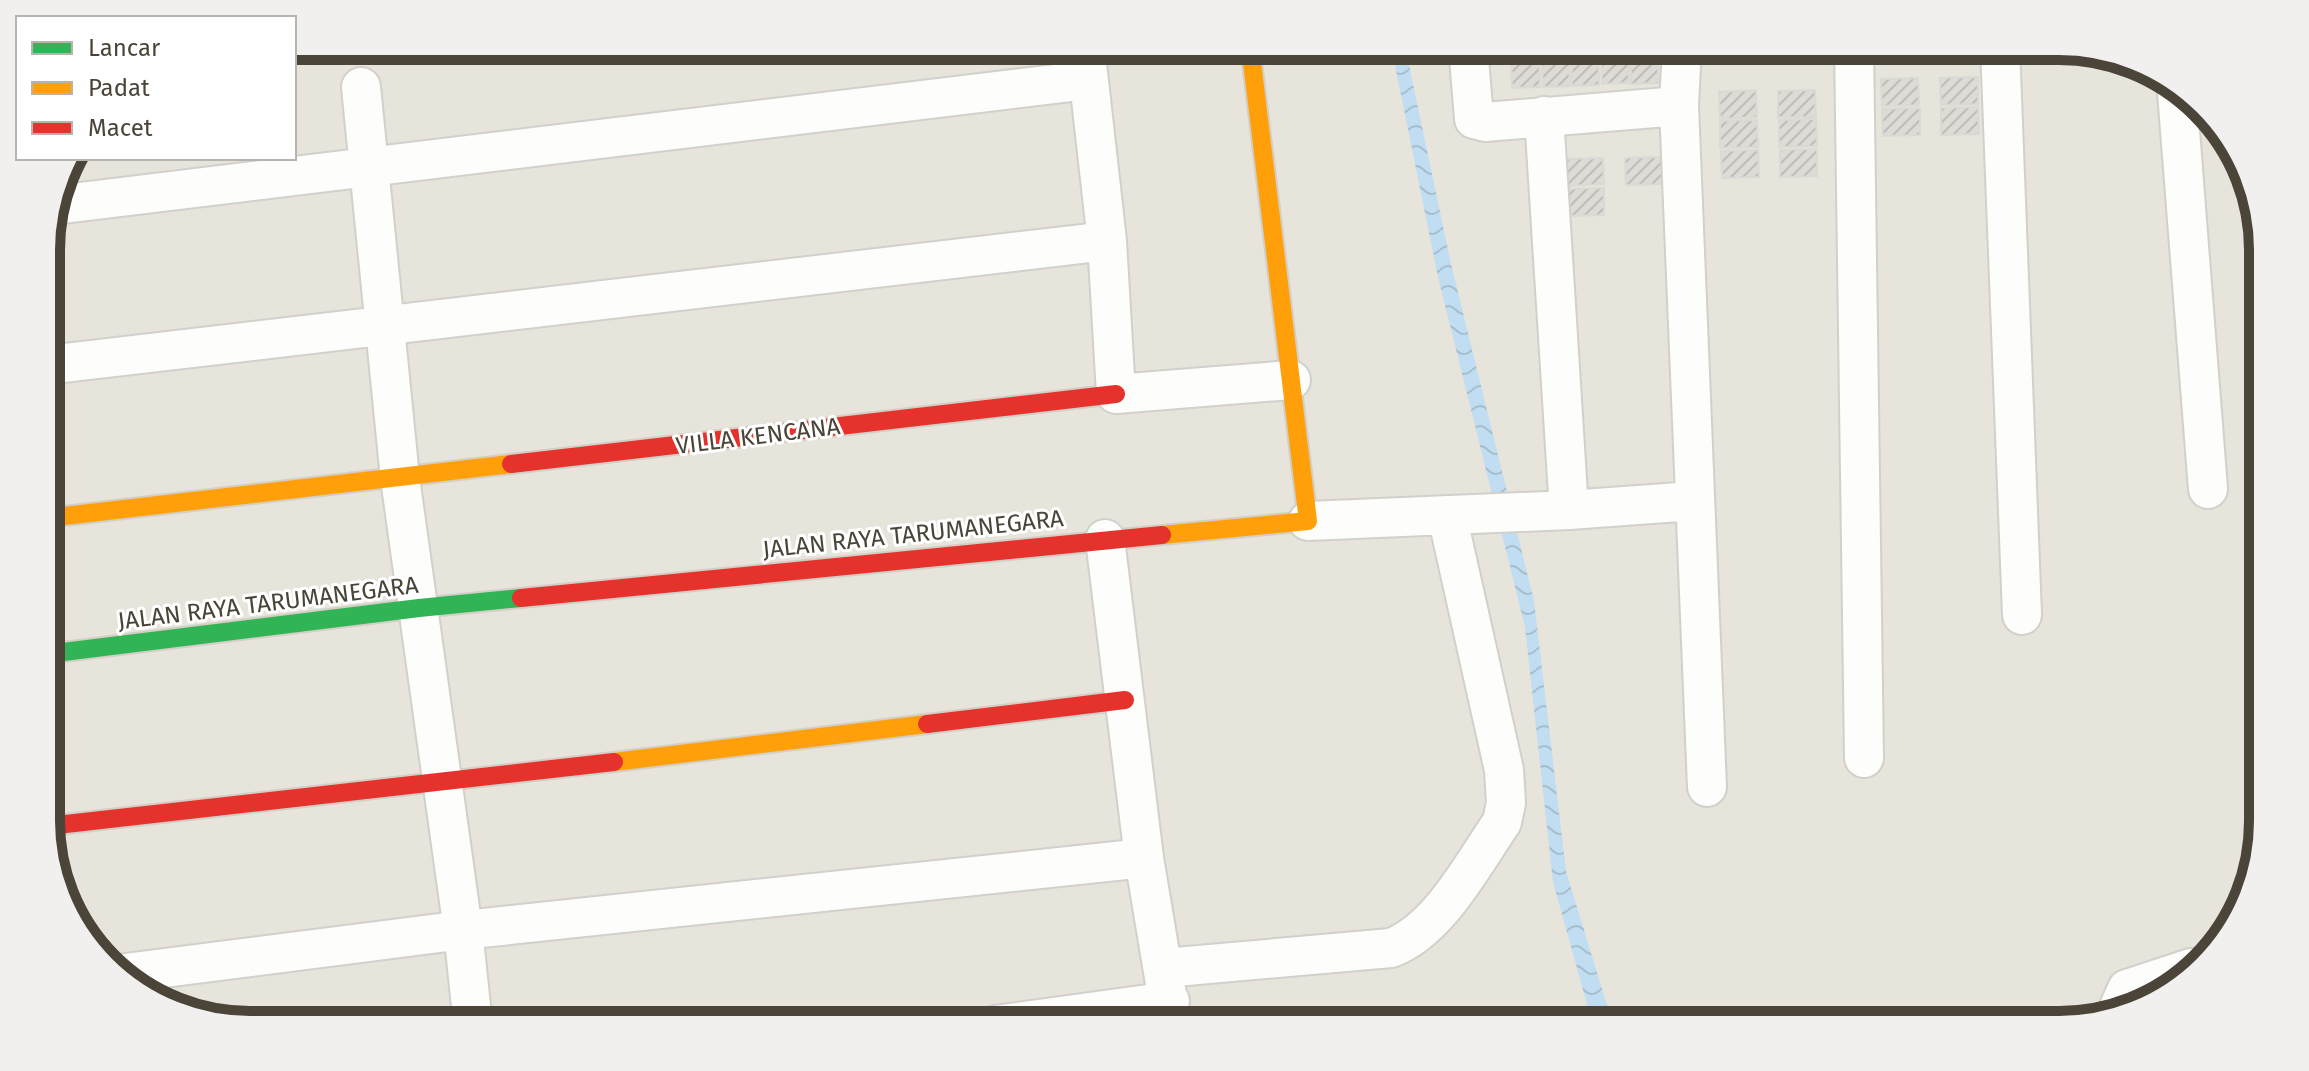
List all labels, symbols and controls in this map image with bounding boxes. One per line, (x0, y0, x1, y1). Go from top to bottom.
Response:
legend (16, 16, 296, 160)
text: Lancar (88, 34, 161, 62)
text: Padat (88, 74, 150, 102)
text: Macet (88, 114, 153, 142)
street label: VILLA KENCANA (674, 412, 842, 460)
street label: JALAN RAYA TARUMANEGARA (761, 504, 1065, 564)
street label: JALAN RAYA TARUMANEGARA (116, 571, 420, 635)

